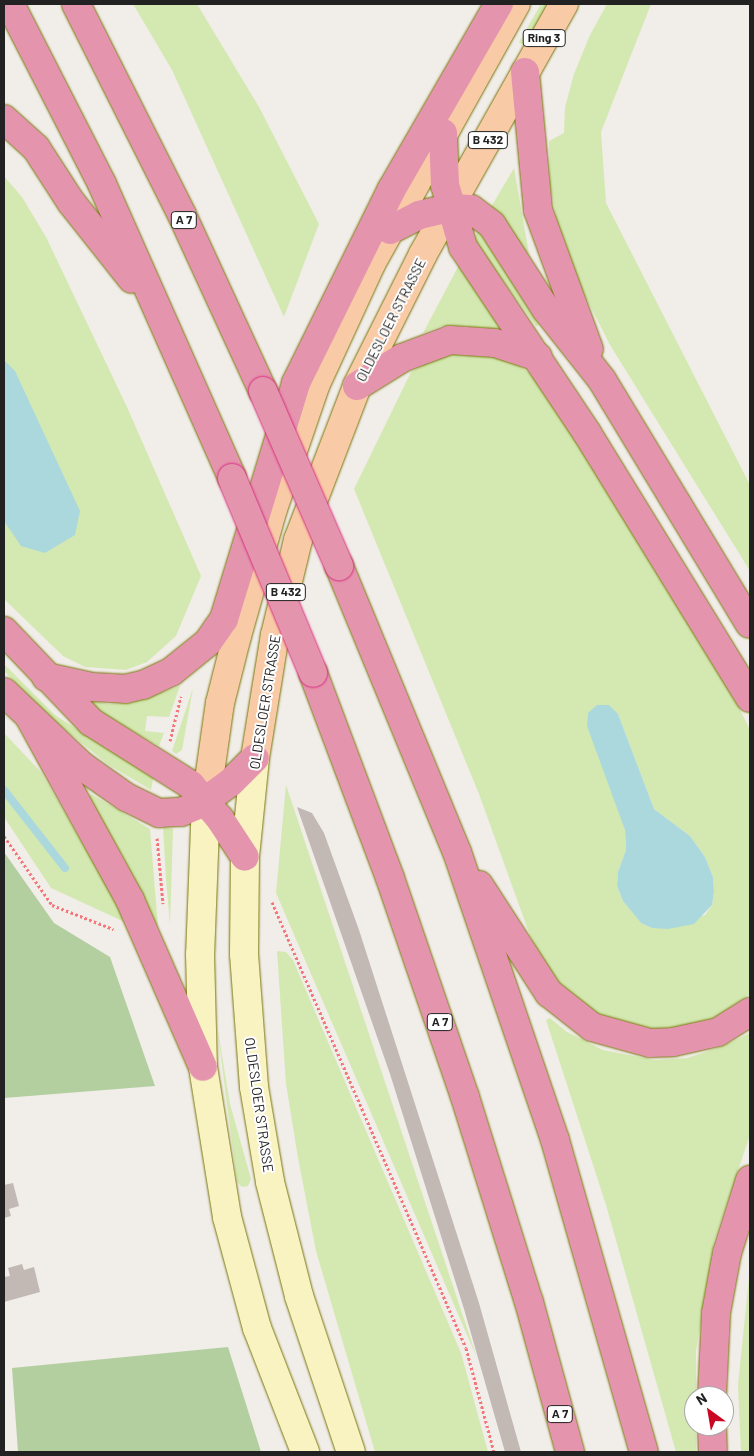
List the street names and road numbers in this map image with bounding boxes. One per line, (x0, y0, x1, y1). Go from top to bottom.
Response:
road number: Ring 3 (522, 28, 566, 48)
road number: B 432 (467, 130, 509, 150)
road number: A 7 (170, 210, 198, 230)
street label: OLDESLOER STRASSE (353, 256, 429, 384)
road number: B 432 (265, 582, 307, 602)
street label: OLDESLOER STRASSE (246, 633, 284, 771)
road number: A 7 (426, 1012, 454, 1032)
street label: OLDESLOER STRASSE (241, 1036, 277, 1174)
road number: A 7 (546, 1405, 574, 1424)

